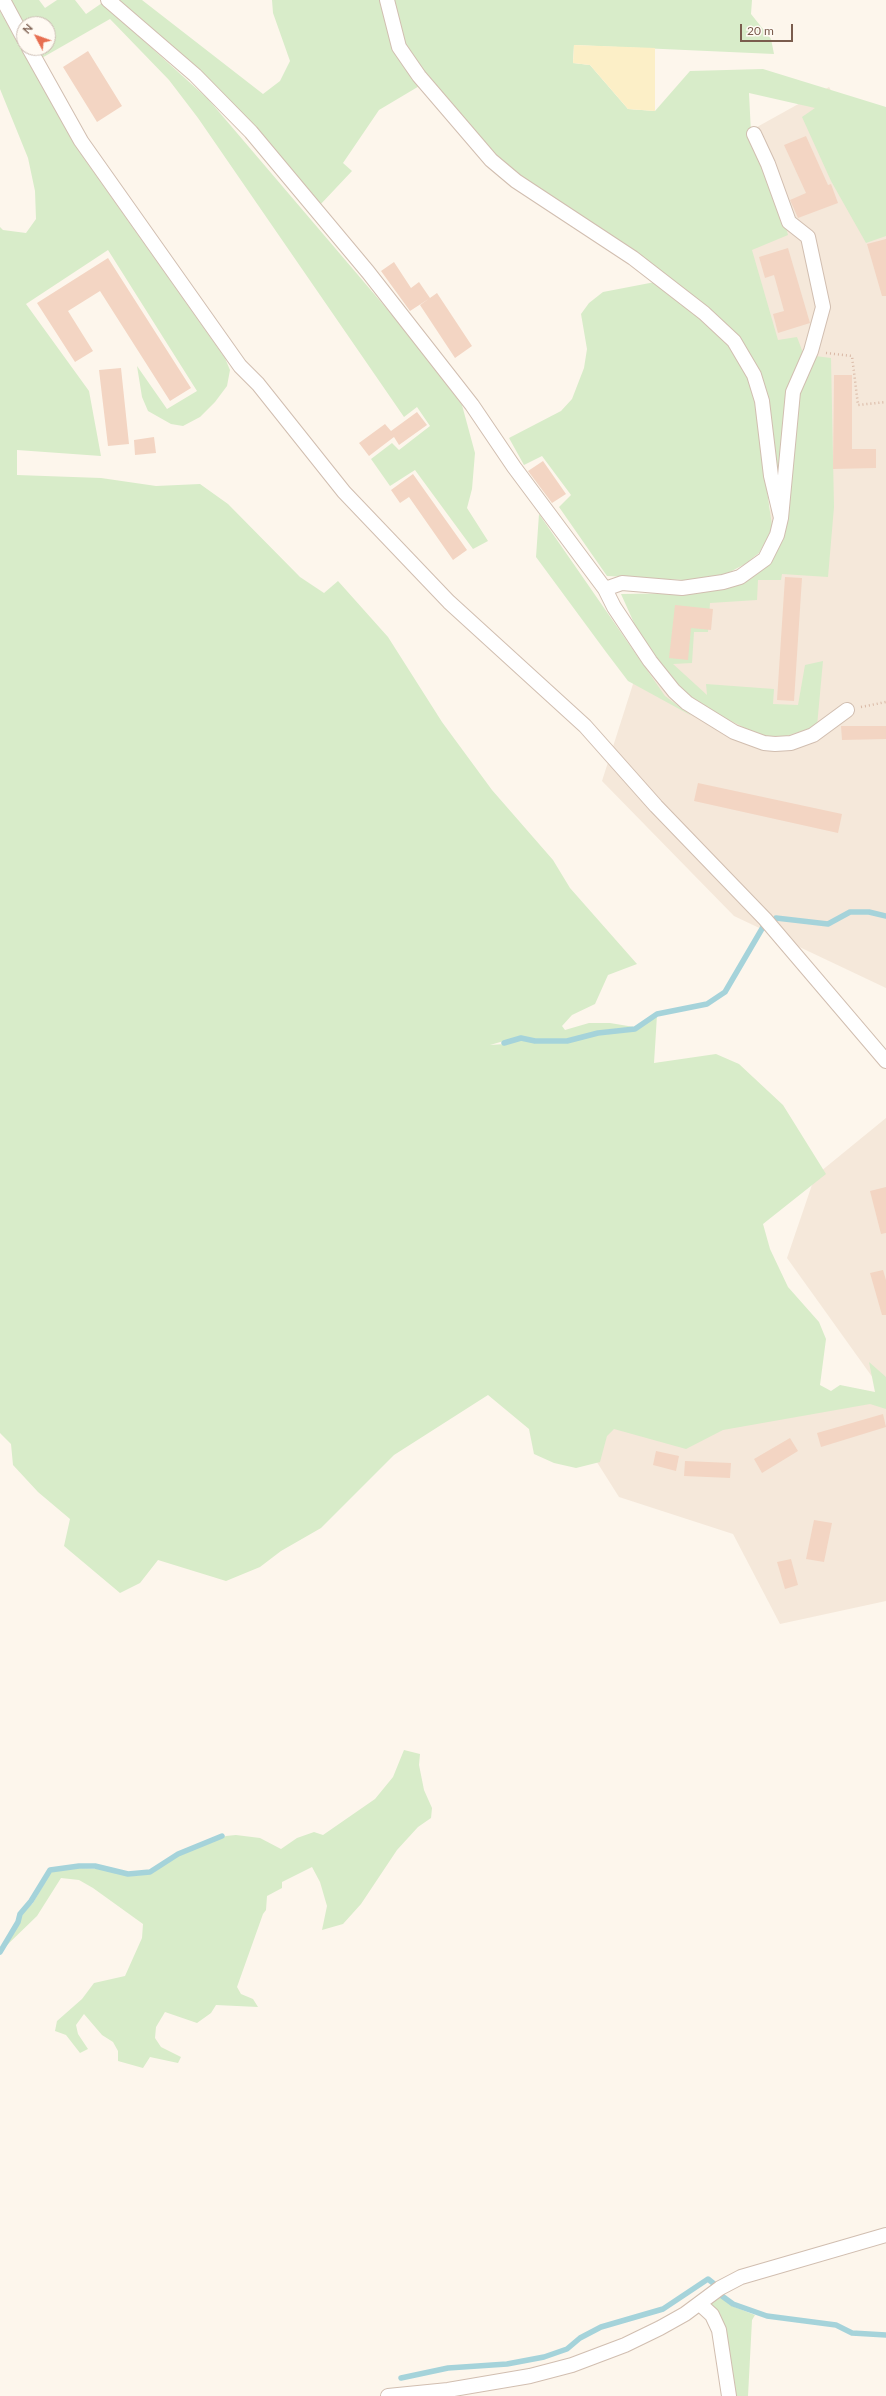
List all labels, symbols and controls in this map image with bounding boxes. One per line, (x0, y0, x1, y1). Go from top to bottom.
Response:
north arrow (16, 16, 56, 56)
scale bar (742, 16, 795, 42)
text: N (20, 21, 35, 36)
text: 20 m (747, 23, 774, 38)

